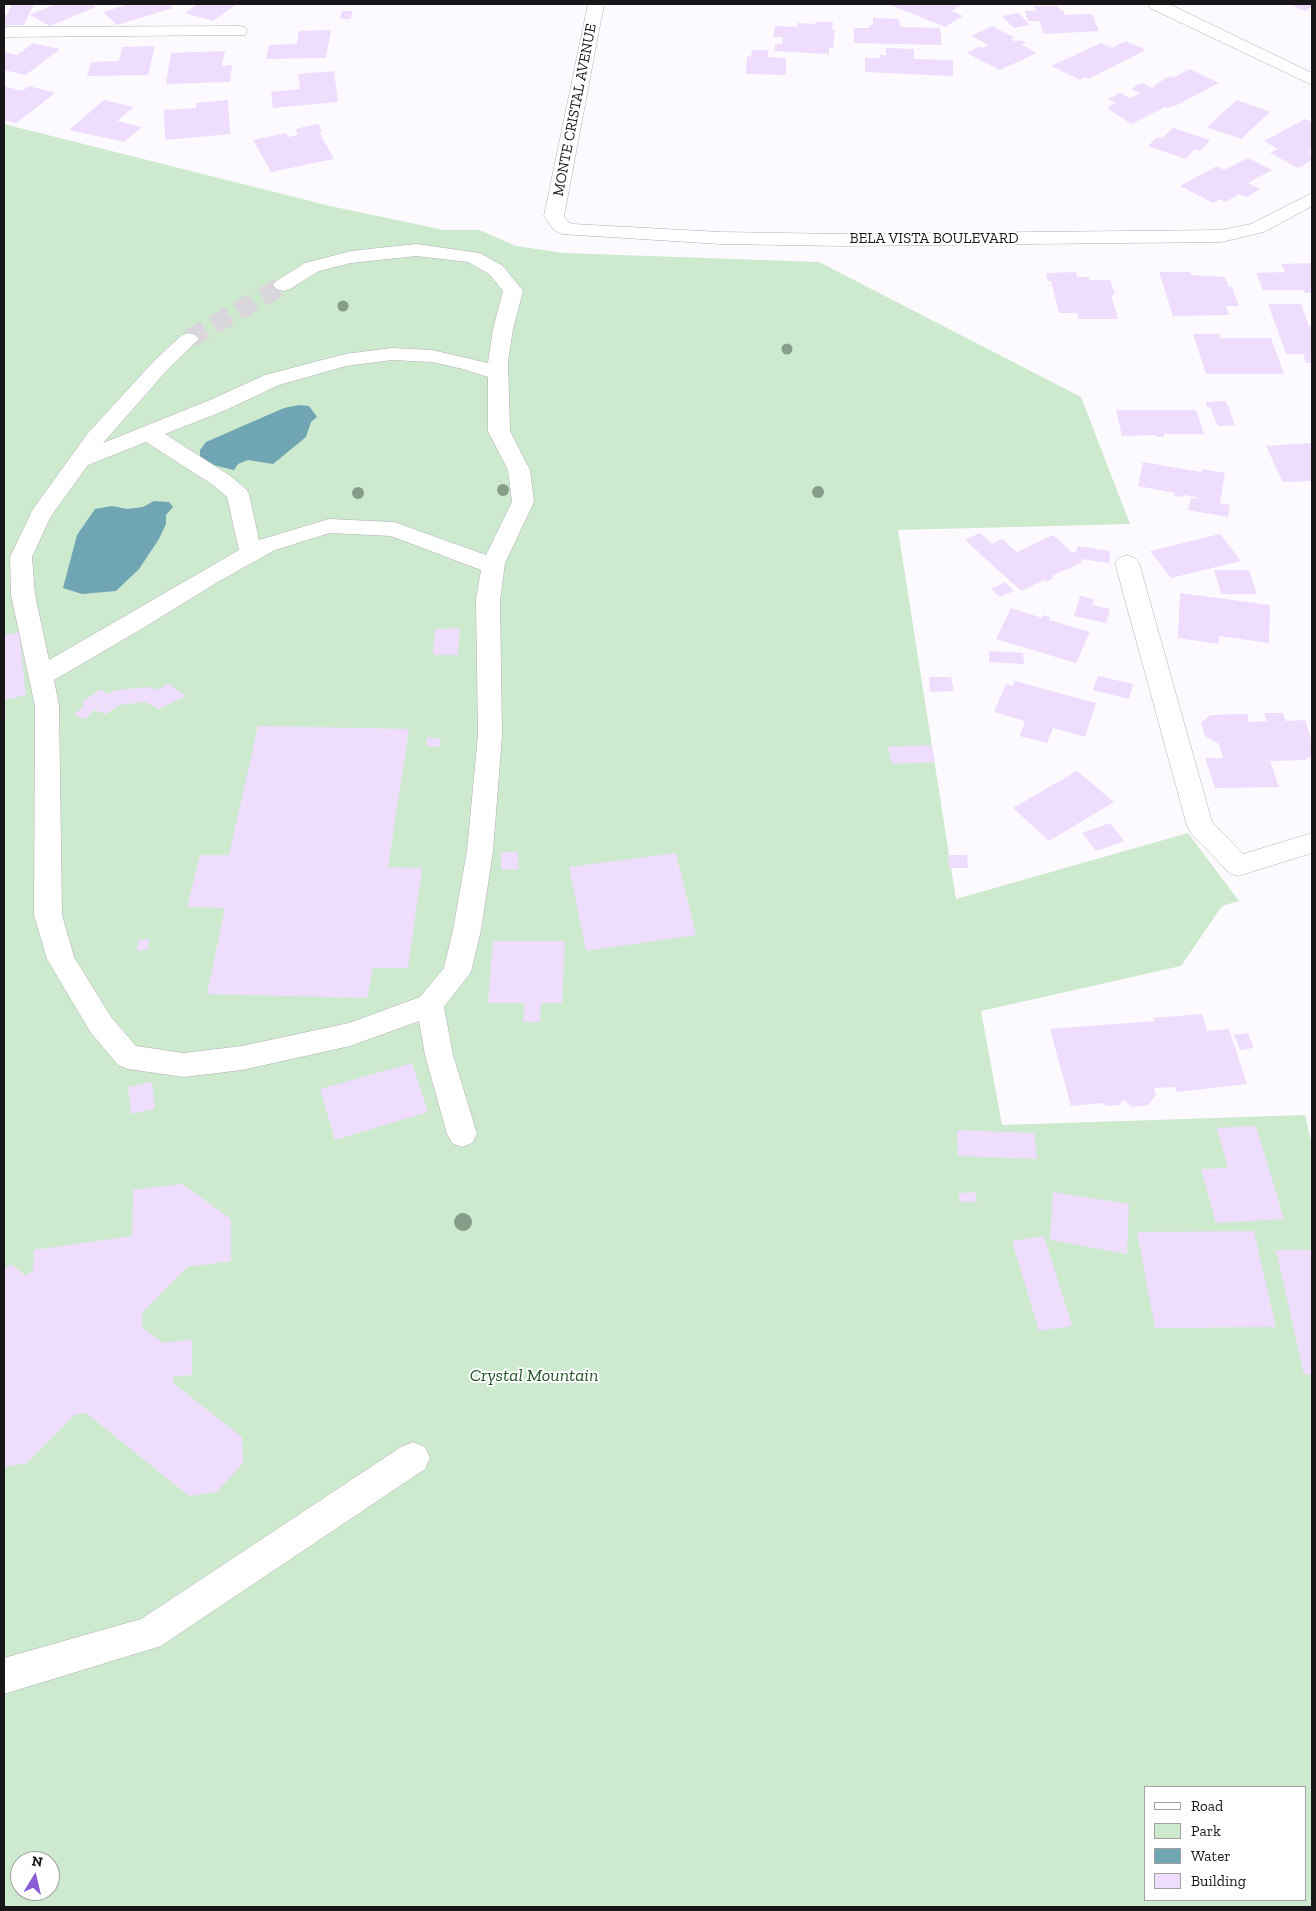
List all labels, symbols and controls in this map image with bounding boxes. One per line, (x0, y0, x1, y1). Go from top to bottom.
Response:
street label: MONTE CRISTAL AVENUE (549, 22, 601, 198)
street label: BELA VISTA BOULEVARD (849, 230, 1019, 248)
park label: Crystal Mountain (470, 1365, 598, 1387)
legend (1144, 1786, 1306, 1901)
text: Road (1191, 1797, 1223, 1815)
text: Park (1191, 1822, 1221, 1840)
text: Water (1191, 1847, 1231, 1865)
north arrow (10, 1851, 60, 1901)
text: N (31, 1852, 44, 1871)
text: Building (1191, 1872, 1246, 1890)

